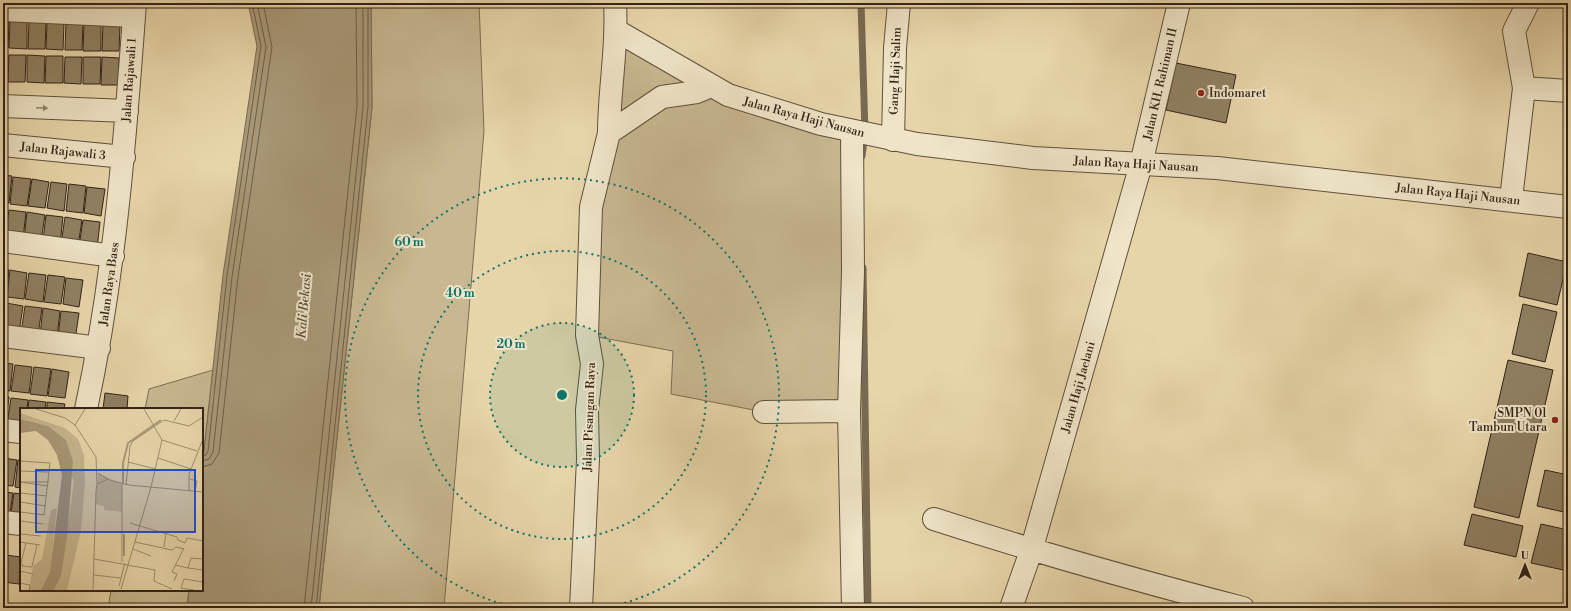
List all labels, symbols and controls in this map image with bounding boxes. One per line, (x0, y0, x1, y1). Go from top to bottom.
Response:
street label: Gang Haji Salim (886, 26, 905, 115)
street label: Jalan KH. Rahiman II (1140, 26, 1181, 143)
street label: Jalan Rajawali 1 (119, 37, 140, 124)
place label: Indomaret (1209, 86, 1267, 101)
marker: Indomaret (1196, 88, 1206, 98)
street label: Jalan Raya Haji Nausan (740, 94, 866, 141)
one-way arrow (36, 105, 49, 111)
street label: Jalan Rajawali 3 (18, 139, 107, 163)
street label: Jalan Raya Haji Nausan (1072, 154, 1199, 175)
street label: Jalan Raya Haji Nausan (1394, 180, 1521, 209)
text: 60 m (394, 235, 424, 250)
street label: Jalan Raya Bass (96, 241, 123, 328)
water label: Kali Bekasi (293, 272, 315, 339)
text: 40 m (445, 286, 475, 301)
text: 20 m (496, 337, 526, 352)
street label: Jalan Haji Jaelani (1058, 340, 1099, 436)
street label: Jalan Pisangan Raya (580, 361, 599, 473)
centre of rings (555, 388, 569, 402)
place label: SMPN 01 Tambun Utara (1469, 406, 1548, 435)
inset map (20, 408, 203, 591)
marker: SMPN 01 Tambun Utara (1550, 415, 1560, 425)
north arrow (1505, 545, 1545, 585)
text: U (1521, 549, 1530, 563)

